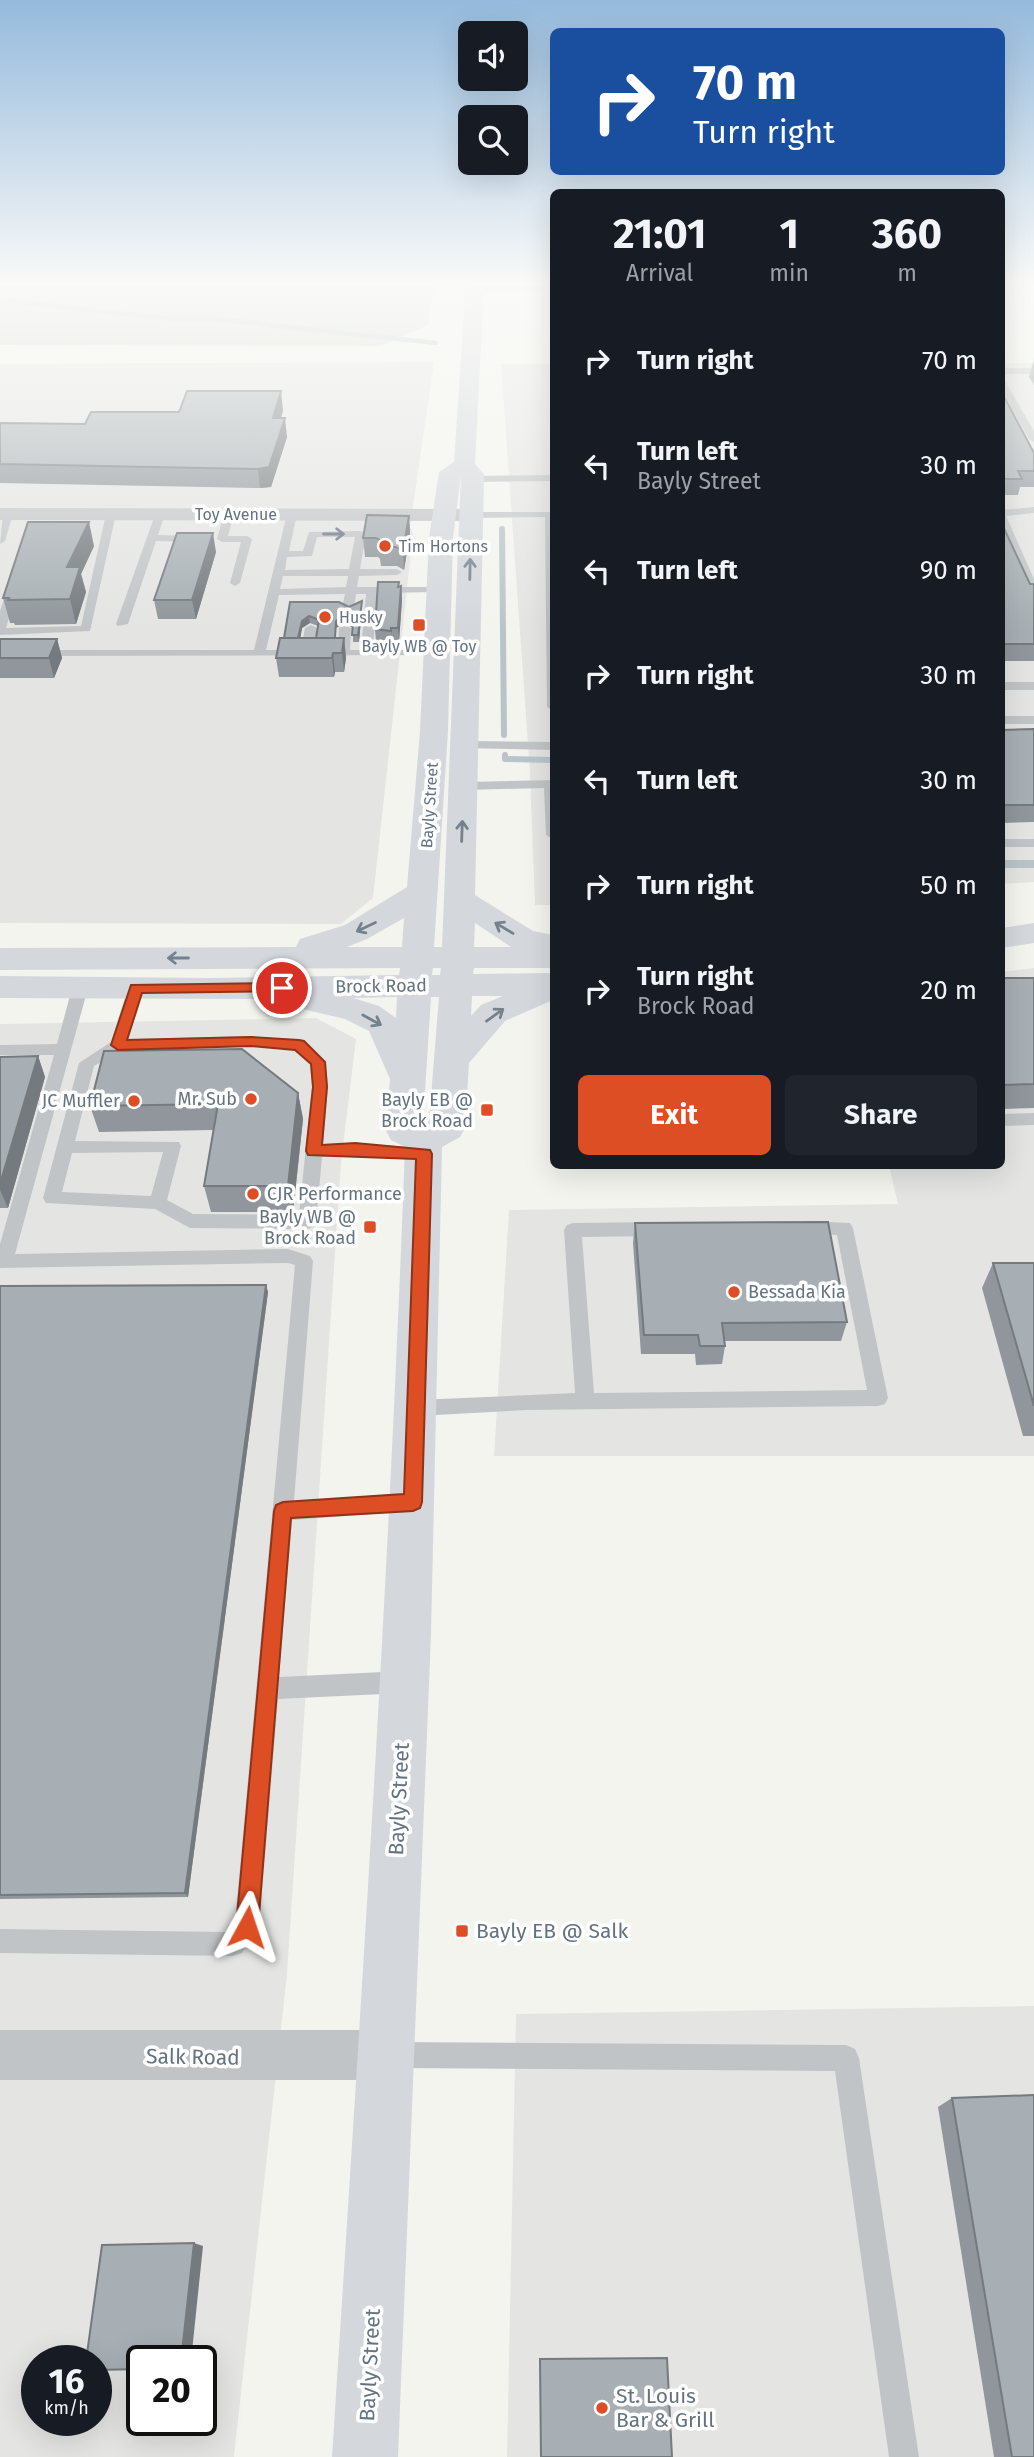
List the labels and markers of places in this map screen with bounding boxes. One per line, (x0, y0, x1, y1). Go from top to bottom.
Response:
place label: Tim Hortons (399, 537, 488, 556)
marker: Tim Hortons (377, 538, 393, 554)
place label: Husky (339, 608, 383, 627)
marker: Husky (317, 609, 333, 625)
marker: Bayly WB @ Toy (411, 617, 427, 633)
place label: Bayly WB @ Toy (362, 637, 477, 656)
pin (252, 958, 312, 1018)
place label: Mr. Sub (177, 1088, 237, 1110)
place label: Bayly EB @ Brock Road (381, 1089, 473, 1132)
place label: JC Muffler (42, 1090, 120, 1112)
marker: Mr. Sub (243, 1091, 259, 1107)
marker: JC Muffler (126, 1093, 142, 1109)
marker: Bayly EB @ Brock Road (479, 1102, 495, 1118)
place label: CJR Performance (267, 1183, 402, 1205)
marker: CJR Performance (245, 1186, 261, 1202)
place label: Bayly WB @ Brock Road (259, 1206, 356, 1249)
marker: Bayly WB @ Brock Road (362, 1219, 378, 1235)
place label: Bessada Kia (748, 1281, 846, 1303)
marker: Bessada Kia (726, 1284, 742, 1300)
place label: Bayly EB @ Salk (476, 1918, 628, 1944)
marker: Bayly EB @ Salk (454, 1923, 470, 1939)
place label: St. Louis Bar & Grill (616, 2383, 714, 2433)
marker: St. Louis Bar & Grill (594, 2400, 610, 2416)

